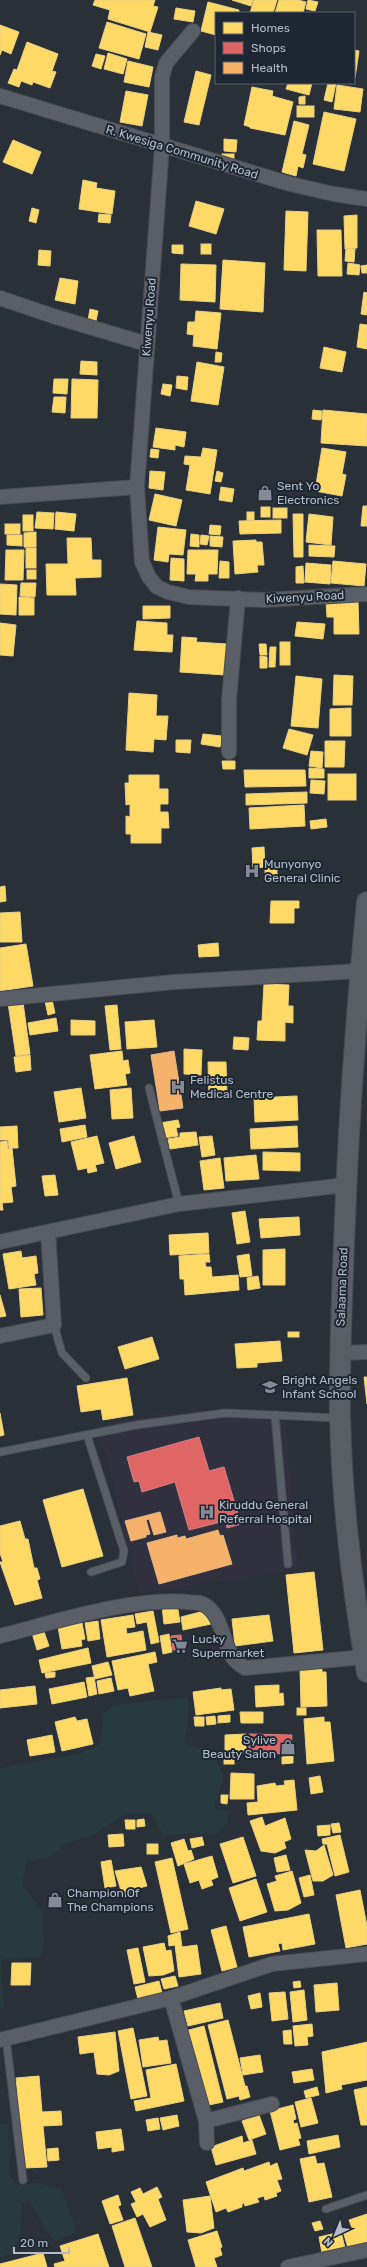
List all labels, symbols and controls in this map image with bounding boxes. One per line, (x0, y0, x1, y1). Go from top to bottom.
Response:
legend (215, 12, 355, 84)
text: Homes (251, 21, 290, 35)
text: Shops (251, 41, 286, 55)
text: Health (251, 61, 288, 75)
street label: R. Kwesiga Community Road (104, 122, 260, 182)
street label: Kiwenyu Road (139, 277, 159, 357)
place label: Sent Yo Electronics (277, 479, 339, 507)
shop icon: Sent Yo Electronics (256, 484, 274, 502)
street label: Kiwenyu Road (265, 588, 345, 606)
place label: Munyonyo General Clinic (264, 857, 341, 885)
hospital icon: Munyonyo General Clinic (243, 862, 261, 880)
place label: Felistus Medical Centre (190, 1073, 273, 1101)
hospital icon: Felistus Medical Centre (169, 1078, 187, 1096)
street label: Salaama Road (334, 1247, 350, 1327)
place label: Bright Angels Infant School (282, 1373, 357, 1401)
school or university icon: Bright Angels Infant School (261, 1378, 279, 1396)
place label: Kiruddu General Referral Hospital (219, 1498, 312, 1526)
hospital icon: Kiruddu General Referral Hospital (198, 1503, 216, 1521)
place label: Lucky Supermarket (192, 1632, 265, 1660)
supermarket icon: Lucky Supermarket (171, 1637, 189, 1655)
place label: Sylive Beauty Salon (202, 1733, 276, 1761)
shop icon: Sylive Beauty Salon (279, 1738, 297, 1756)
place label: Champion Of The Champions (67, 1886, 154, 1914)
shop icon: Champion Of The Champions (46, 1891, 64, 1909)
north arrow (315, 2215, 355, 2255)
scale bar (14, 2229, 69, 2255)
text: N (321, 2234, 336, 2249)
text: 20 m (20, 2236, 48, 2250)

